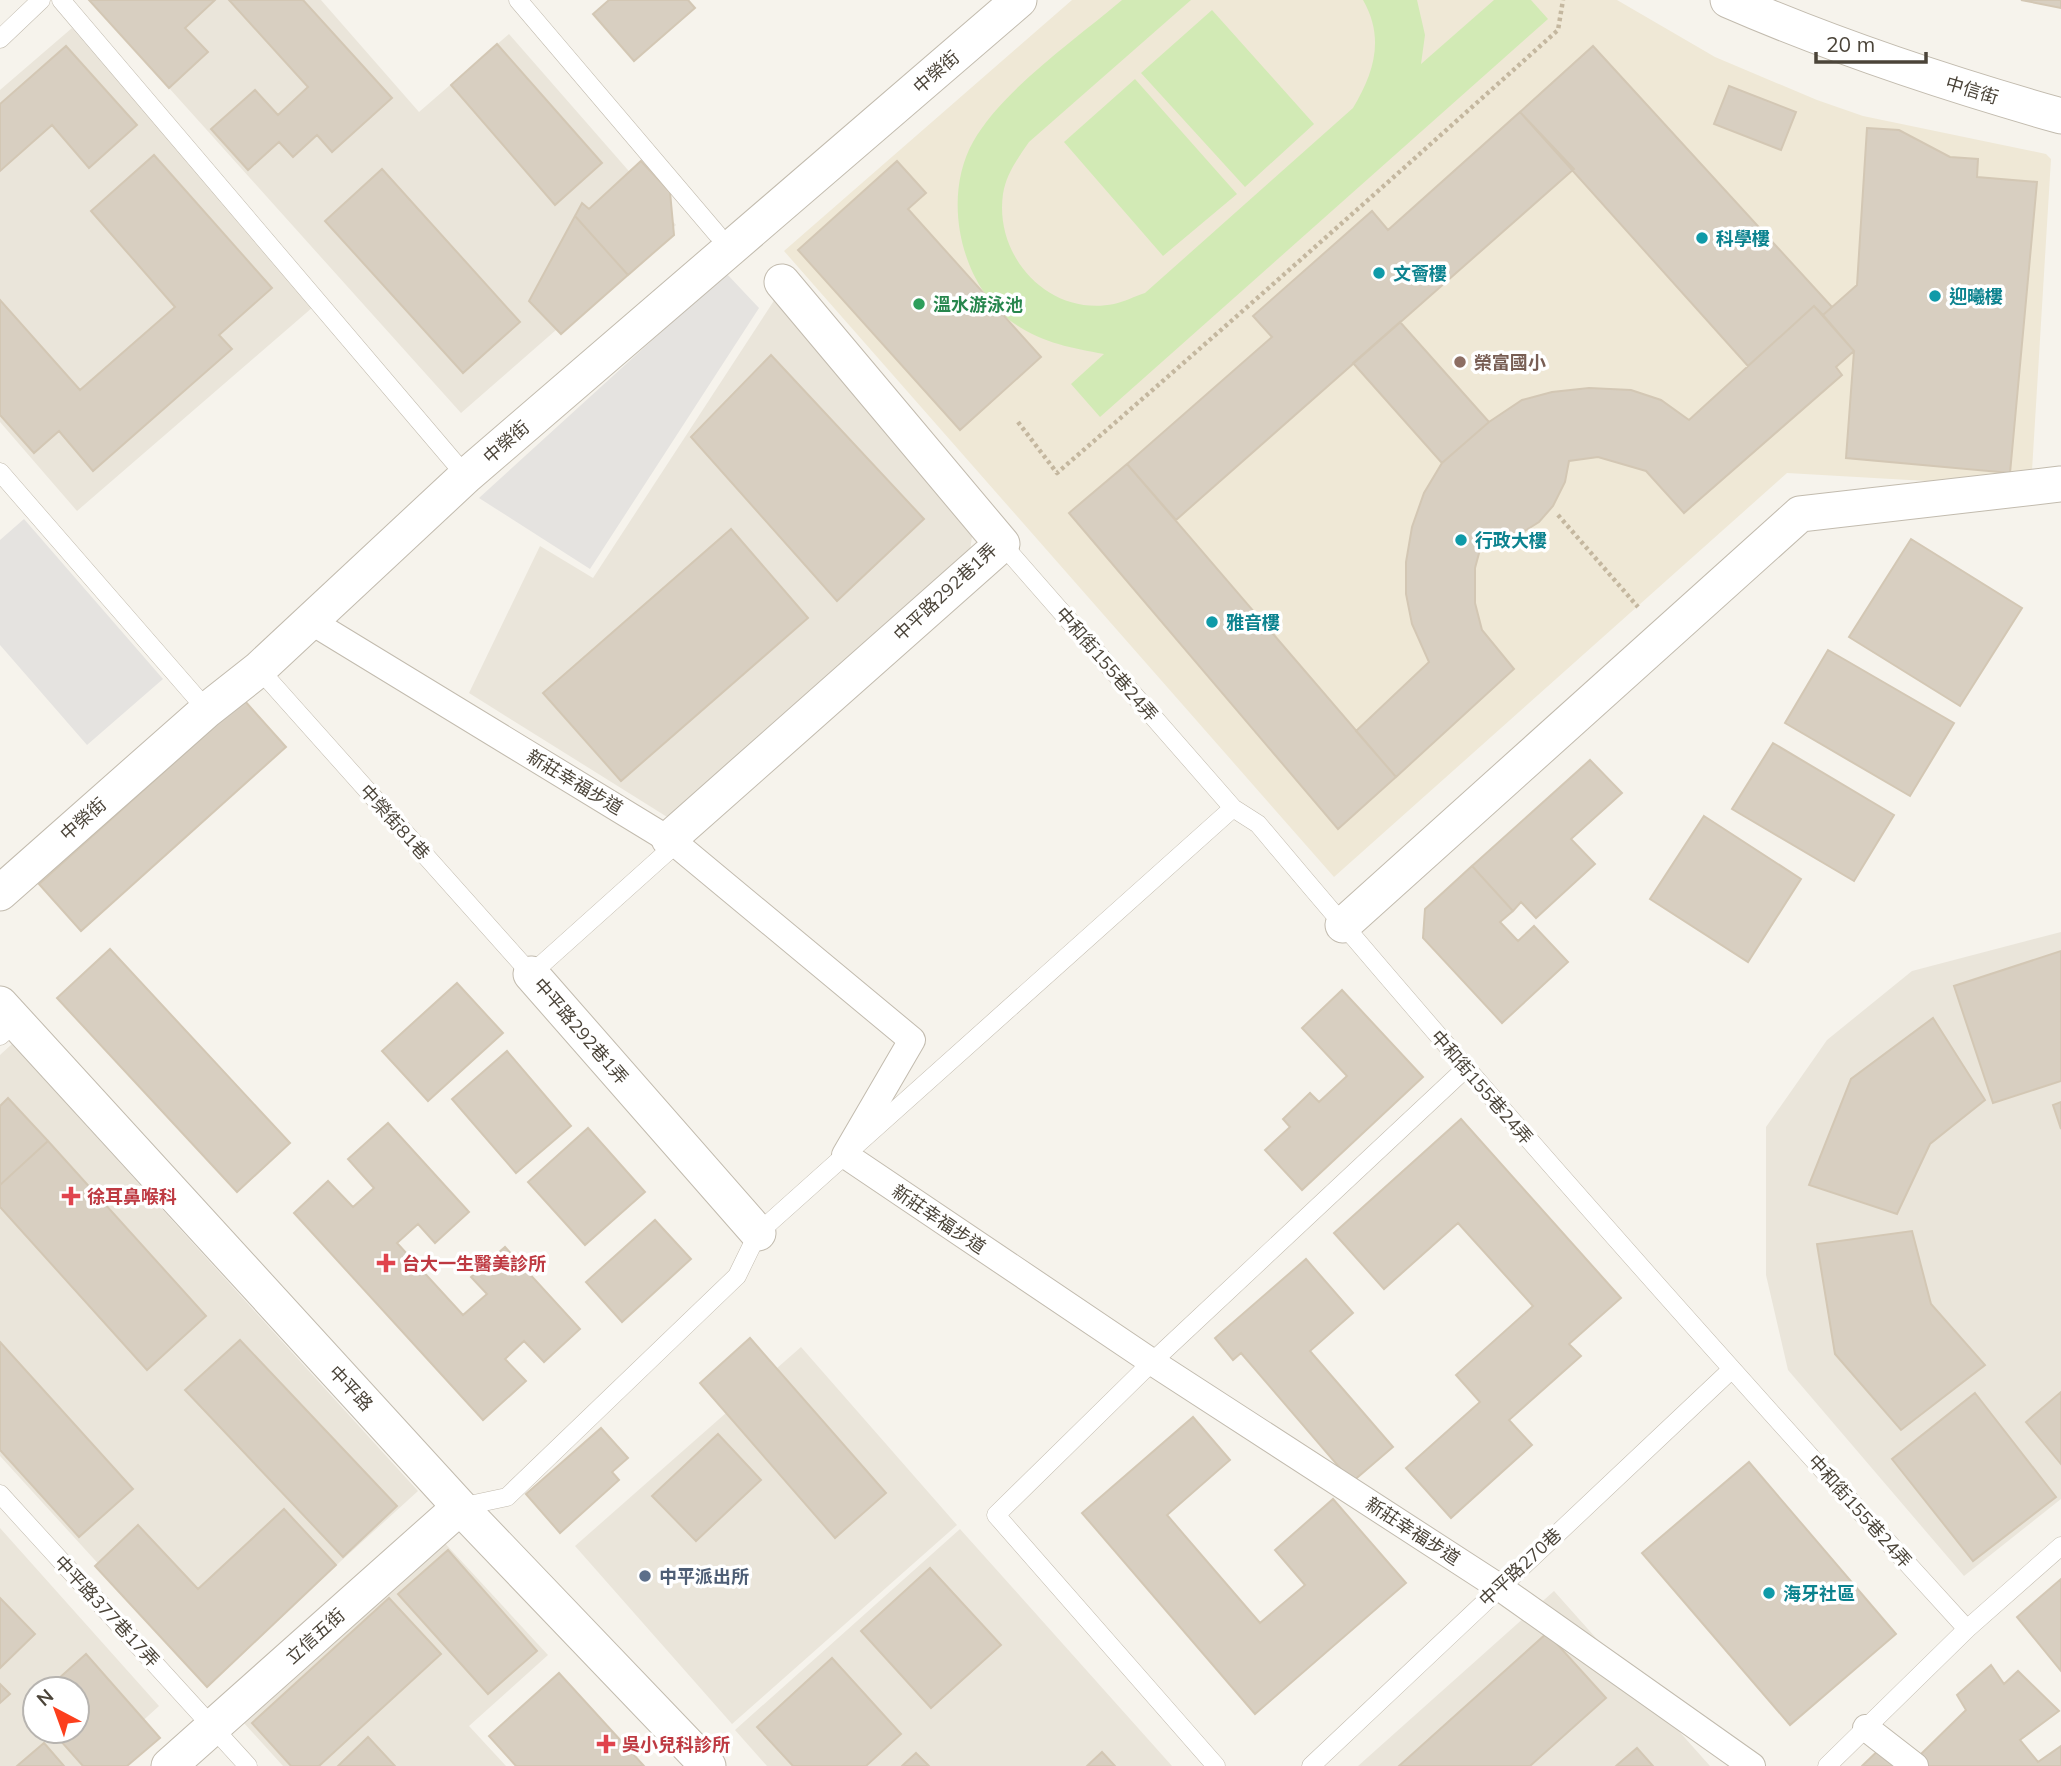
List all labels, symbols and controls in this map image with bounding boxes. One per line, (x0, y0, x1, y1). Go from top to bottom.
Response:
scale bar (1816, 21, 1926, 65)
text: 20 m (1826, 31, 1875, 57)
street label: 中榮街 (908, 46, 964, 98)
street label: 中信街 (1943, 71, 2001, 109)
place label: 科學樓 (1716, 227, 1770, 250)
marker: 科學樓 (1694, 230, 1710, 246)
place label: 文薈樓 (1393, 262, 1447, 285)
marker: 文薈樓 (1371, 265, 1387, 281)
place label: 迎曦樓 (1949, 285, 2003, 308)
marker: 迎曦樓 (1927, 288, 1943, 304)
place label: 溫水游泳池 (933, 293, 1023, 316)
marker: 溫水游泳池 (911, 296, 927, 312)
place label: 榮富國小 (1474, 351, 1546, 374)
marker: 榮富國小 (1452, 354, 1468, 370)
street label: 中榮街 (478, 416, 534, 468)
place label: 行政大樓 (1475, 529, 1547, 552)
marker: 行政大樓 (1453, 532, 1469, 548)
street label: 中平路292巷1弄 (888, 538, 1002, 646)
street label: 中和街155巷24弄 (1051, 602, 1163, 726)
place label: 雅音樓 (1226, 611, 1280, 634)
marker: 雅音樓 (1204, 614, 1220, 630)
street label: 新莊幸福步道 (523, 744, 627, 820)
street label: 中榮街81巷 (355, 780, 435, 864)
street label: 中榮街 (55, 793, 111, 845)
street label: 中平路292巷1弄 (529, 973, 633, 1089)
street label: 中和街155巷24弄 (1426, 1025, 1538, 1149)
street label: 新莊幸福步道 (888, 1179, 990, 1259)
place label: 徐耳鼻喉科 (87, 1185, 177, 1208)
marker: 徐耳鼻喉科 (61, 1186, 81, 1206)
place label: 台大一生醫美診所 (402, 1252, 546, 1275)
marker: 台大一生醫美診所 (376, 1253, 396, 1273)
street label: 中平路 (324, 1360, 378, 1416)
street label: 中和街155巷24弄 (1803, 1450, 1917, 1572)
street label: 新莊幸福步道 (1361, 1492, 1465, 1570)
street label: 中平路270巷 (1474, 1523, 1566, 1611)
street label: 中平路377巷17弄 (49, 1550, 165, 1672)
place label: 中平派出所 (659, 1565, 749, 1588)
marker: 中平派出所 (637, 1568, 653, 1584)
place label: 海牙社區 (1783, 1582, 1855, 1605)
marker: 海牙社區 (1761, 1585, 1777, 1601)
street label: 立信五街 (281, 1603, 349, 1669)
north arrow (21, 1675, 91, 1745)
text: N (32, 1683, 58, 1711)
place label: 吳小兒科診所 (622, 1733, 730, 1756)
marker: 吳小兒科診所 (596, 1734, 616, 1754)

